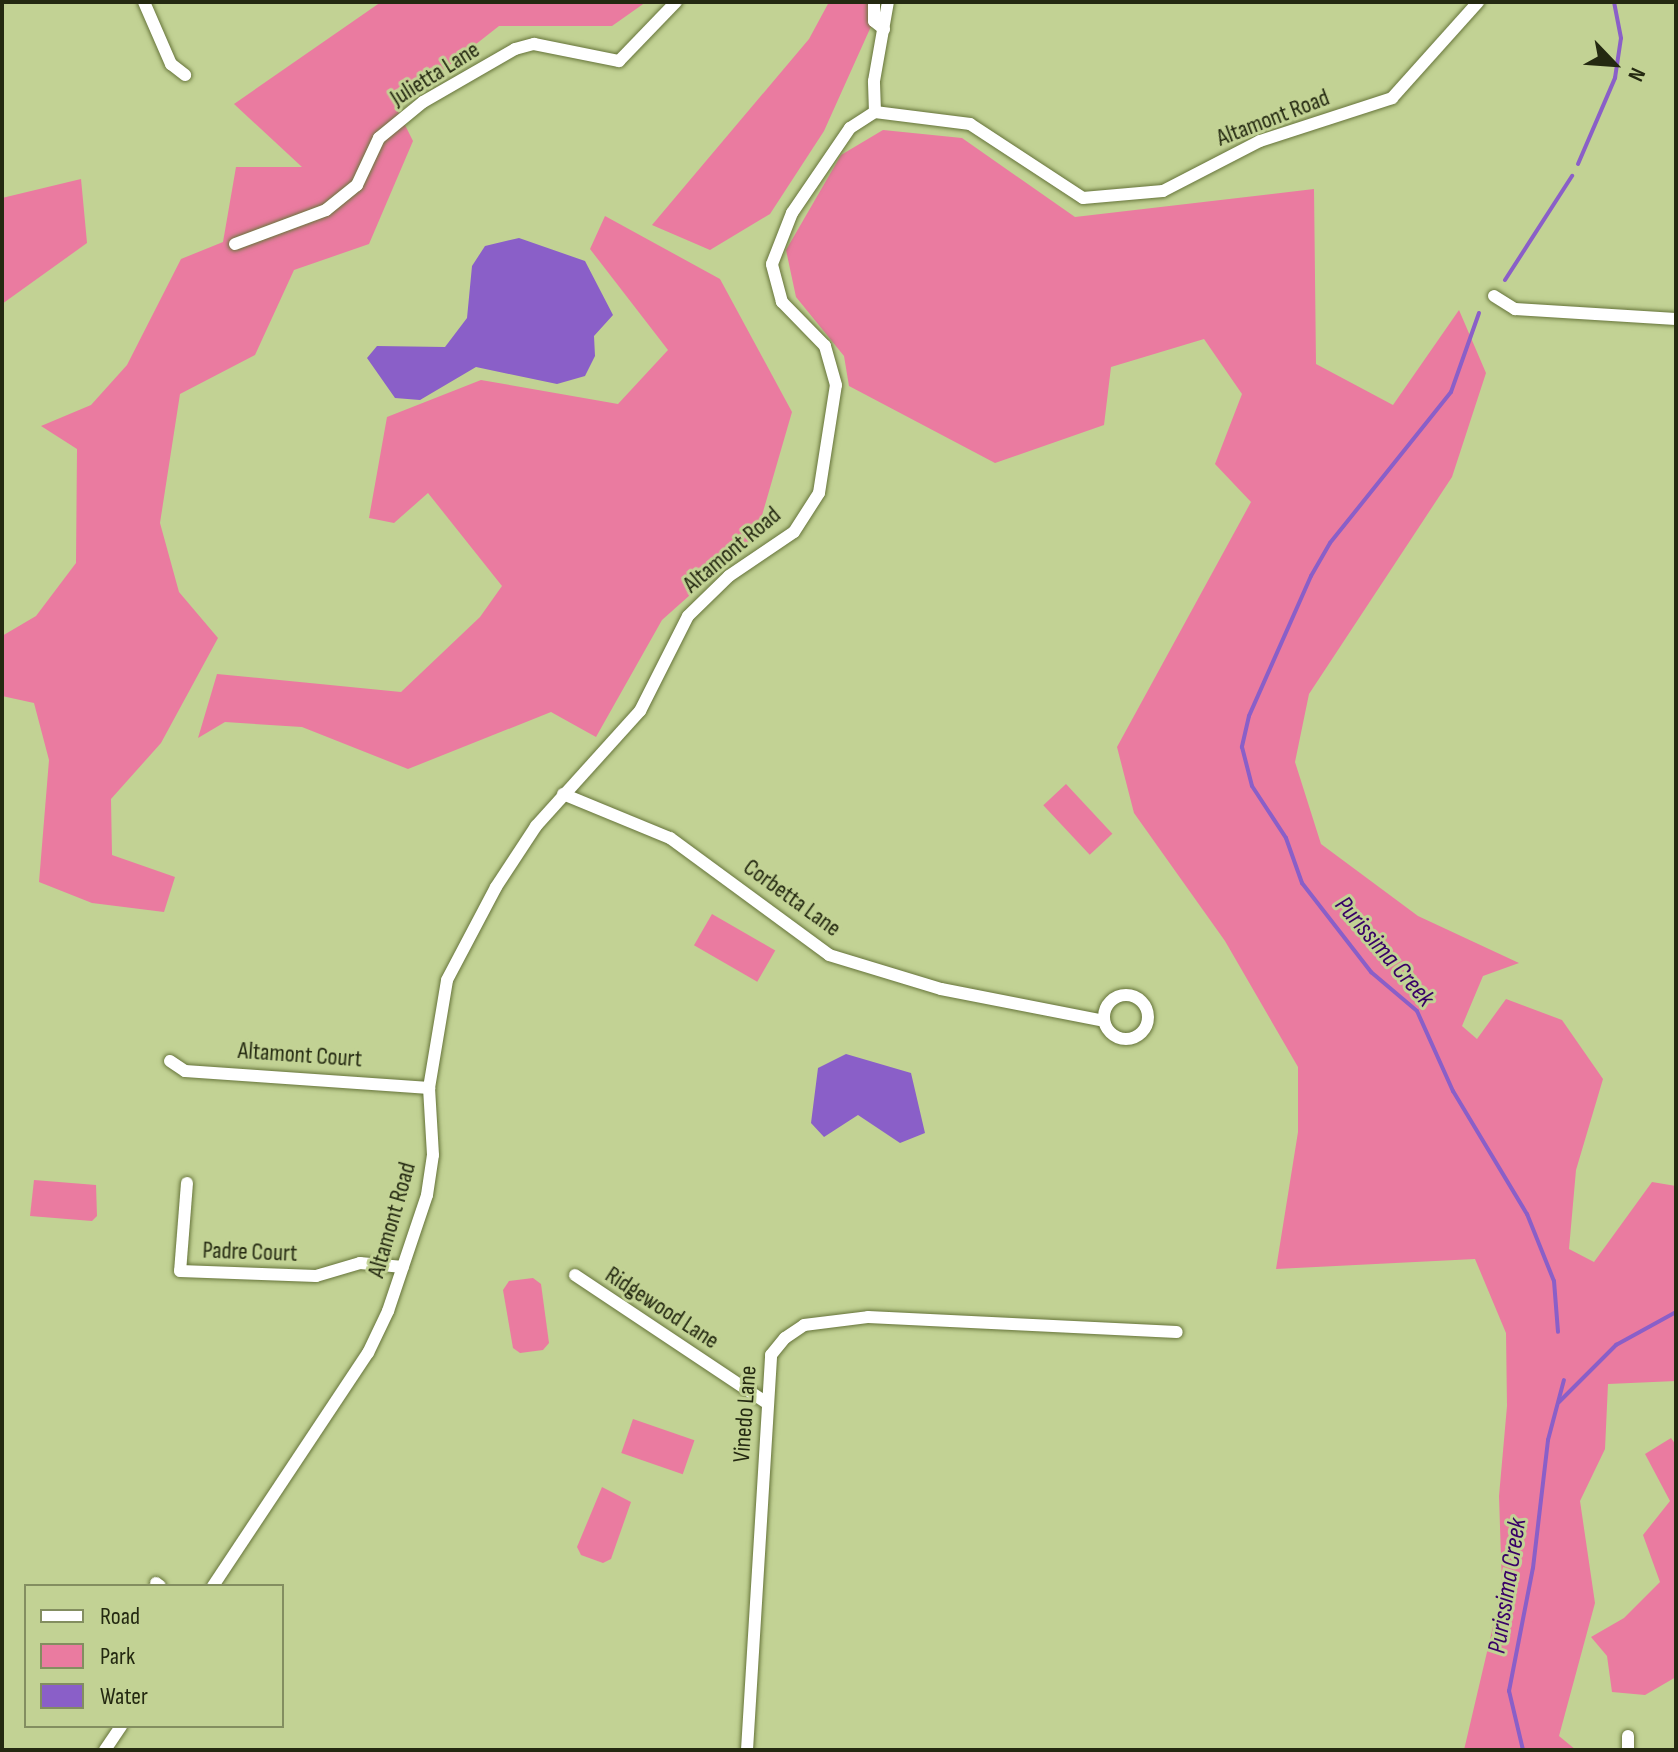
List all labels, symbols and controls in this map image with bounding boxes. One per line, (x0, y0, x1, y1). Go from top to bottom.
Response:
north arrow (1574, 24, 1654, 104)
street label: Julietta Lane (385, 35, 485, 113)
text: N (1621, 63, 1651, 85)
street label: Altamont Road (1213, 83, 1333, 153)
street label: Altamont Road (677, 501, 787, 599)
street label: Corbetta Lane (738, 853, 846, 943)
water label: Purissima Creek (1327, 890, 1441, 1014)
street label: Altamont Court (237, 1036, 363, 1074)
street label: Altamont Road (362, 1159, 422, 1281)
street label: Padre Court (202, 1236, 298, 1268)
street label: Ridgewood Lane (600, 1261, 724, 1355)
street label: Vinedo Lane (727, 1365, 763, 1463)
water label: Purissima Creek (1482, 1516, 1534, 1656)
legend (24, 1584, 284, 1728)
text: Road (100, 1602, 140, 1631)
text: Park (100, 1642, 135, 1671)
text: Water (100, 1682, 148, 1711)

